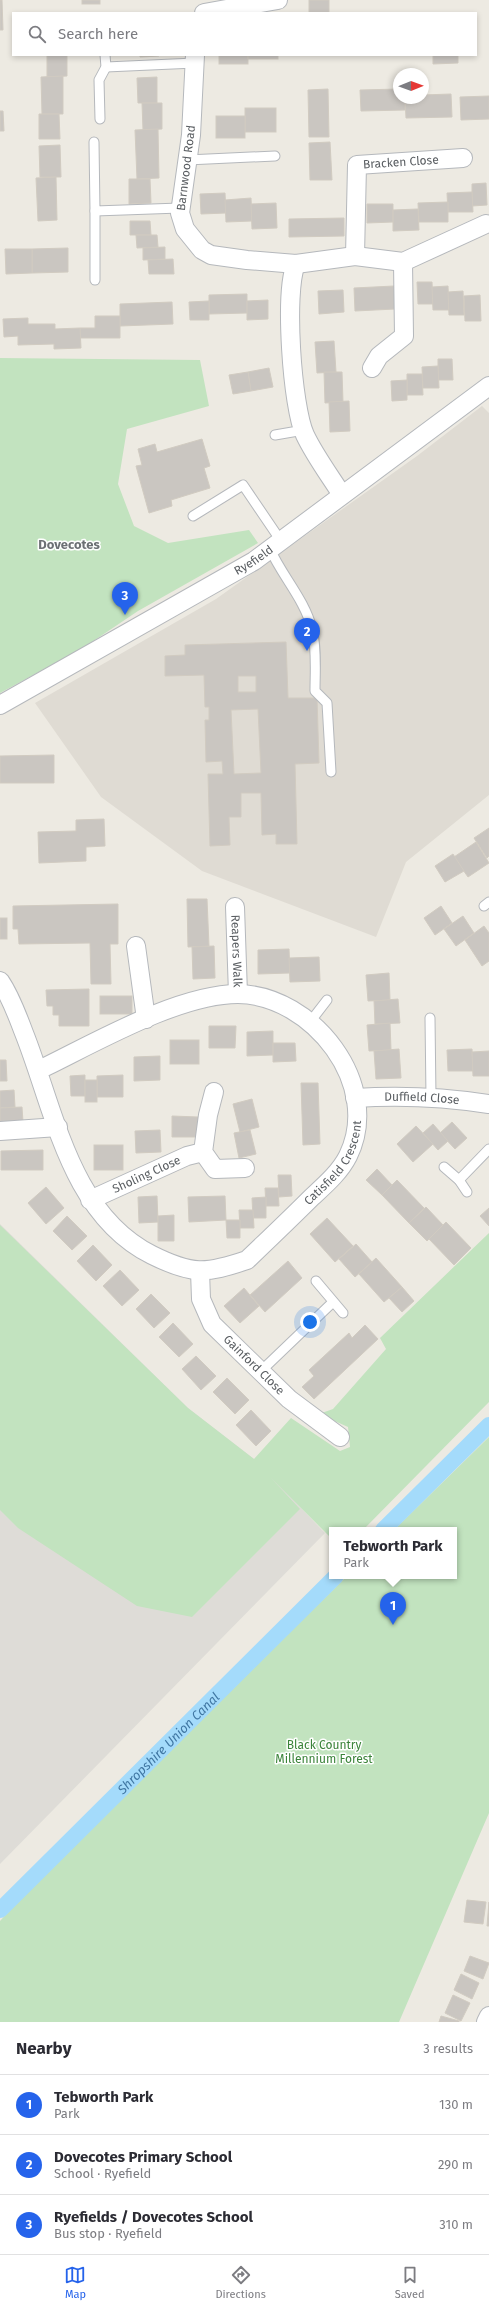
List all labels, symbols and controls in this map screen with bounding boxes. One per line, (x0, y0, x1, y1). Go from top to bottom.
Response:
search box (12, 12, 477, 56)
icon: search (26, 23, 48, 45)
text: Search here (58, 25, 138, 43)
north arrow (393, 68, 429, 104)
street label: Barnwood Road (174, 124, 198, 212)
street label: Bracken Close (363, 153, 439, 172)
district label: Dovecotes (38, 537, 100, 552)
street label: Ryefield (232, 542, 276, 578)
pin: 3 (112, 582, 138, 615)
pin: 2 (294, 618, 320, 651)
street label: Reapers Walk (228, 914, 245, 988)
street label: Duffield Close (384, 1090, 460, 1107)
street label: Catisfield Crescent (301, 1119, 364, 1208)
street label: Sholing Close (110, 1153, 183, 1196)
your location (300, 1312, 320, 1332)
street label: Gainford Close (221, 1332, 287, 1398)
popup (329, 1527, 457, 1579)
text: Tebworth Park (343, 1537, 443, 1555)
text: Park (343, 1555, 369, 1570)
pin: 1 (380, 1592, 406, 1625)
water label: Shropshire Union Canal (114, 1689, 223, 1798)
park label: Black Country Millennium Forest (275, 1738, 373, 1766)
text: Nearby (16, 2038, 71, 2059)
text: 3 results (423, 2041, 473, 2056)
text: Tebworth Park (54, 2088, 153, 2106)
text: 1 (26, 2097, 32, 2112)
text: 130 m (439, 2097, 473, 2112)
text: Park (54, 2106, 80, 2121)
text: Dovecotes Primary School (54, 2148, 232, 2166)
text: 2 (26, 2157, 32, 2172)
text: 290 m (438, 2157, 473, 2172)
text: School · Ryefield (54, 2166, 151, 2181)
text: Ryefields / Dovecotes School (54, 2208, 253, 2226)
text: 3 (26, 2217, 32, 2232)
text: 310 m (439, 2217, 473, 2232)
text: Bus stop · Ryefield (54, 2226, 162, 2241)
tab: Map (64, 2264, 86, 2301)
tab: Directions (215, 2264, 266, 2301)
tab: Saved (395, 2264, 425, 2301)

